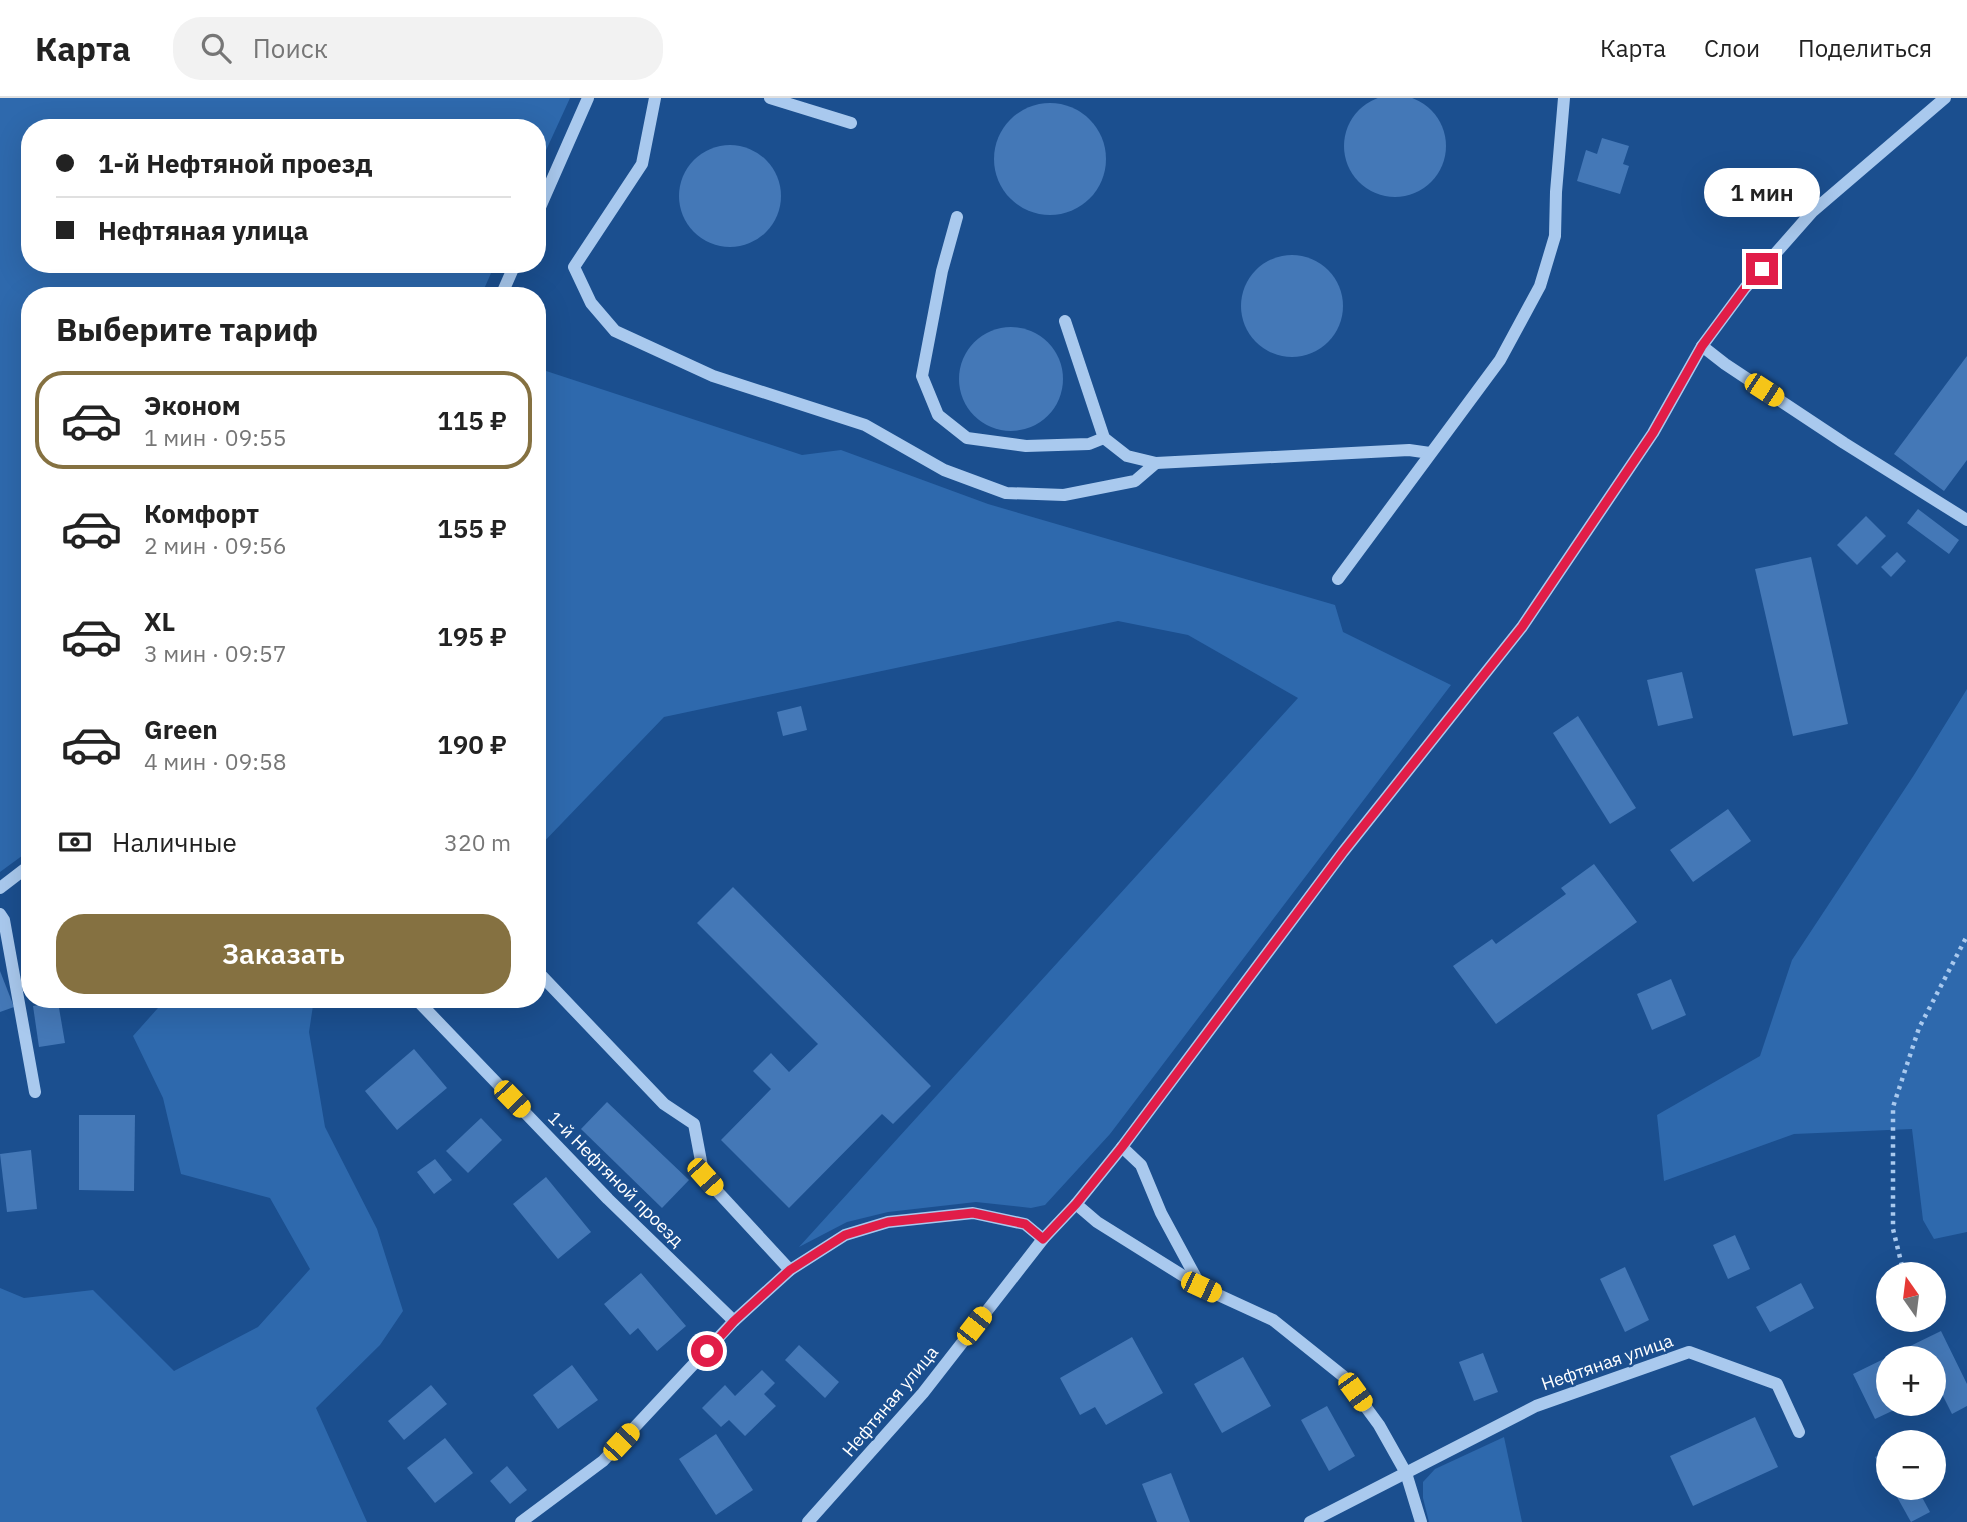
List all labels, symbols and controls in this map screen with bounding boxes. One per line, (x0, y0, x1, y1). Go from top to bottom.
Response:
search box (173, 17, 663, 80)
text: Карта (35, 27, 131, 70)
icon: search (197, 29, 235, 67)
text: Поиск (253, 31, 328, 65)
text: Карта (1600, 32, 1666, 64)
text: Слои (1704, 32, 1760, 64)
text: Поделиться (1798, 32, 1932, 64)
text: 1-й Нефтяной проезд (98, 146, 372, 180)
callout: 1 мин (1704, 167, 1820, 216)
text: 1 мин (1730, 177, 1794, 207)
text: Нефтяная улица (98, 213, 309, 247)
route end (1746, 253, 1778, 285)
text: Выберите тариф (56, 308, 318, 350)
car (1741, 370, 1788, 410)
text: Эконом (144, 388, 241, 422)
icon: car (60, 389, 123, 452)
text: 115 ₽ (437, 403, 507, 437)
text: 1 мин · 09:55 (144, 422, 287, 452)
text: Комфорт (144, 496, 259, 530)
icon: car (60, 497, 123, 560)
text: 155 ₽ (437, 511, 507, 545)
text: 2 мин · 09:56 (144, 530, 287, 560)
text: XL (144, 604, 175, 638)
icon: car (60, 605, 123, 668)
text: 195 ₽ (437, 619, 507, 653)
text: 3 мин · 09:57 (144, 638, 287, 668)
text: Green (144, 712, 218, 746)
icon: car (60, 713, 123, 776)
text: 190 ₽ (437, 727, 507, 761)
text: 4 мин · 09:58 (144, 746, 287, 776)
icon: cash (56, 823, 94, 861)
text: Наличные (112, 825, 237, 859)
text: 320 m (444, 827, 511, 857)
button: Заказать (56, 914, 511, 994)
car (490, 1077, 535, 1121)
street label: 1-й Нефтяной проезд (543, 1106, 689, 1252)
car (684, 1154, 727, 1200)
north arrow (1876, 1262, 1946, 1332)
map controls (1876, 1262, 1946, 1500)
car (1178, 1269, 1225, 1305)
car (953, 1303, 996, 1349)
street label: Нефтяная улица (1538, 1329, 1676, 1395)
route start (691, 1335, 723, 1367)
street label: Нефтяная улица (837, 1341, 943, 1461)
button: + (1876, 1346, 1946, 1416)
car (1335, 1369, 1376, 1415)
car (599, 1419, 644, 1465)
button: − (1876, 1430, 1946, 1500)

